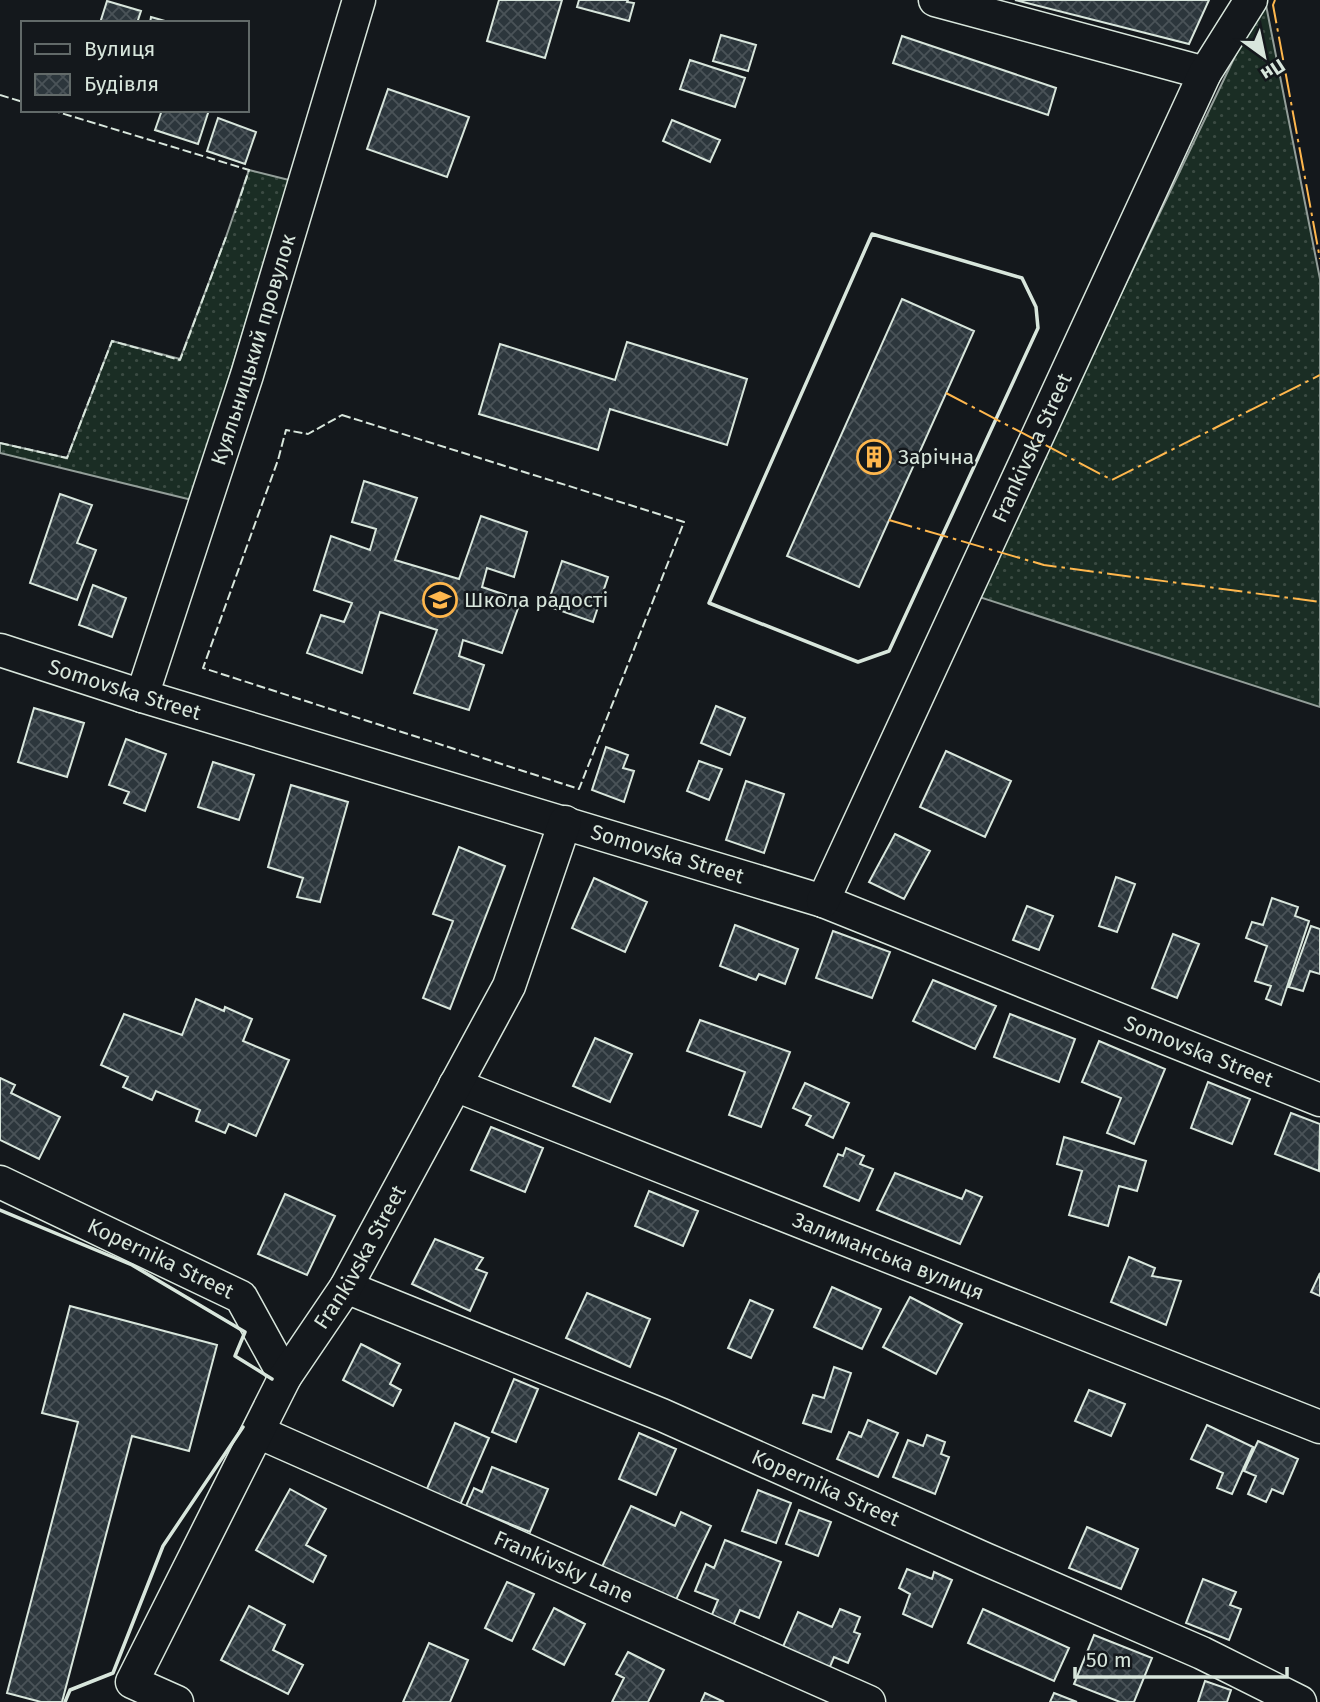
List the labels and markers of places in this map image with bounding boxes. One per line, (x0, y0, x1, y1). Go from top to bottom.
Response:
building icon: Зарічна (855, 438, 893, 476)
place label: Зарічна (898, 444, 974, 470)
school or university icon: Школа радості (421, 581, 459, 619)
place label: Школа радості (464, 587, 608, 613)

